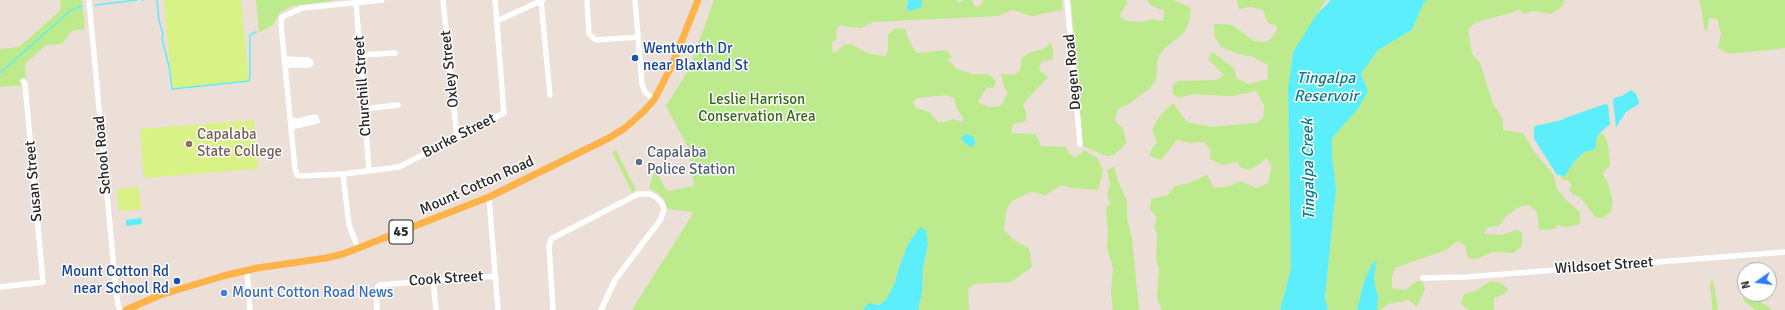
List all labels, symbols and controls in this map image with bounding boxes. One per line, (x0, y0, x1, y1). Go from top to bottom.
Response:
street label: Oxley Street (437, 29, 463, 109)
street label: Degen Road (1061, 33, 1085, 111)
street label: Churchill Street (350, 35, 376, 137)
place label: Wentworth Dr near Blaxland St (643, 40, 748, 75)
marker: Wentworth Dr near Blaxland St (630, 53, 640, 63)
water label: Tingalpa Reservoir (1294, 69, 1358, 107)
park label: Leslie Harrison Conservation Area (698, 91, 816, 126)
street label: Burke Street (419, 110, 499, 162)
street label: School Road (91, 115, 115, 195)
water label: Tingalpa Creek (1299, 118, 1319, 220)
place label: Capalaba State College (197, 126, 282, 161)
marker: Capalaba State College (184, 139, 194, 149)
street label: Susan Street (21, 140, 47, 222)
place label: Capalaba Police Station (647, 144, 736, 179)
street label: Mount Cotton Road (417, 153, 537, 219)
marker: Capalaba Police Station (634, 157, 644, 167)
road number: 45 (389, 220, 413, 244)
street label: Wildsoet Street (1554, 254, 1654, 278)
north arrow (1737, 262, 1777, 302)
place label: Mount Cotton Rd near School Rd (61, 263, 169, 298)
street label: Cook Street (408, 267, 484, 291)
marker: Mount Cotton Rd near School Rd (172, 276, 182, 286)
text: N (1739, 279, 1753, 290)
place label: Mount Cotton Road News (232, 284, 393, 302)
marker: Mount Cotton Road News (219, 288, 229, 298)

